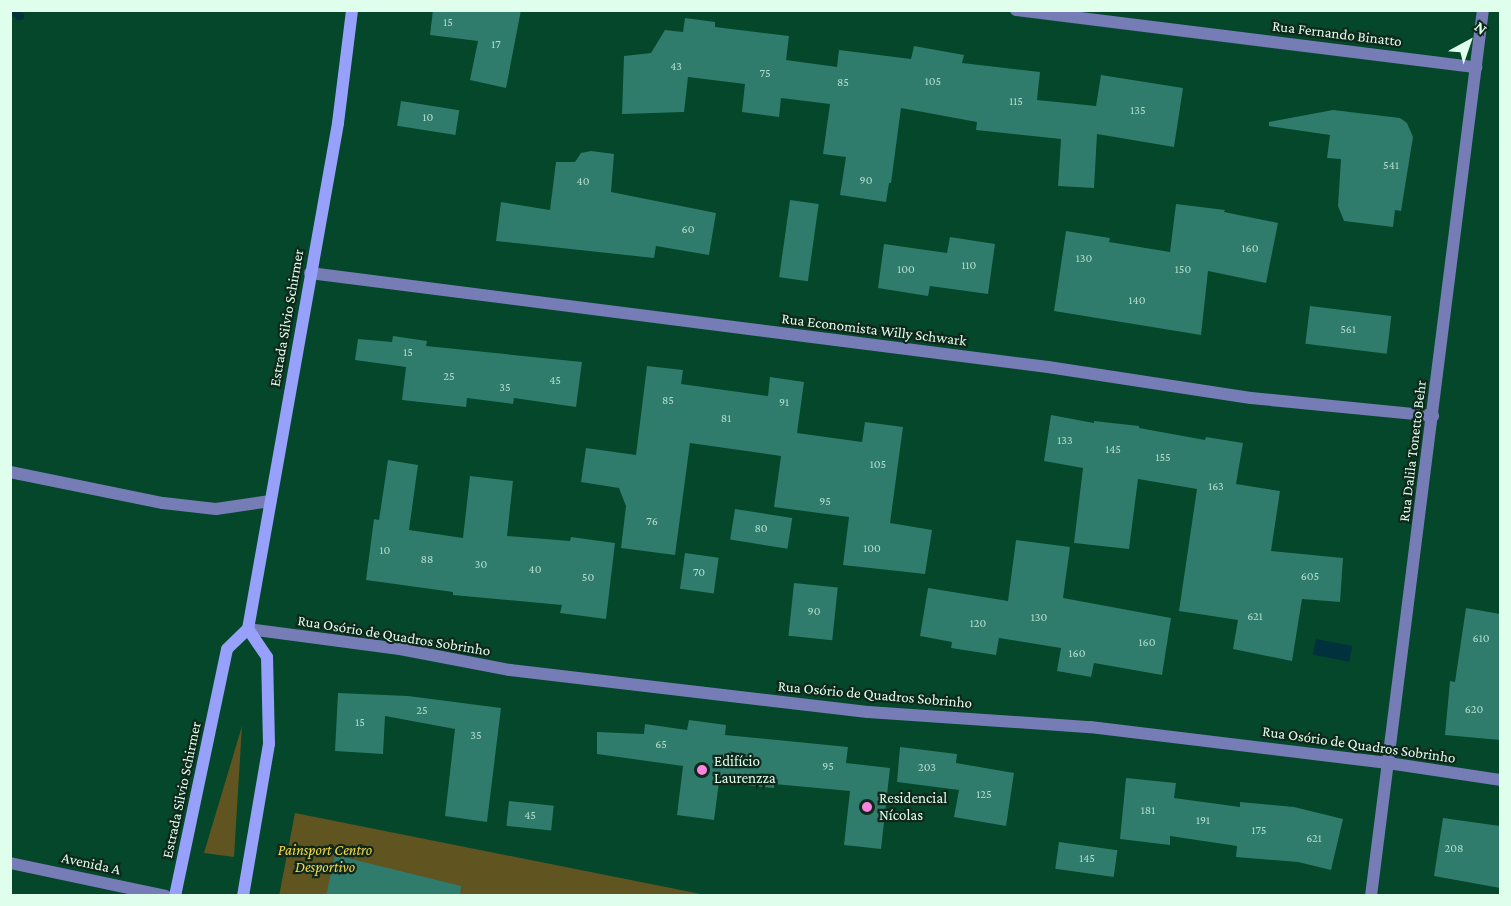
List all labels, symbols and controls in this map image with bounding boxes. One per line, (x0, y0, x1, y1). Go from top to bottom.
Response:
north arrow (1439, 12, 1499, 72)
house number: 15 (443, 16, 453, 30)
street label: Rua Fernando Binatto (1271, 17, 1403, 51)
text: N (1471, 18, 1491, 38)
house number: 17 (491, 38, 501, 52)
house number: 43 (670, 60, 682, 74)
house number: 75 (759, 67, 771, 81)
house number: 105 (925, 75, 941, 89)
house number: 85 (837, 76, 849, 90)
house number: 115 (1009, 95, 1023, 109)
house number: 135 (1130, 104, 1146, 118)
house number: 10 (423, 111, 433, 125)
house number: 541 (1383, 159, 1399, 173)
house number: 90 (860, 174, 872, 188)
house number: 40 (577, 175, 589, 189)
house number: 60 (682, 223, 694, 237)
house number: 160 (1242, 242, 1258, 256)
street label: Estrada Silvio Schirmer (266, 248, 308, 388)
house number: 130 (1076, 252, 1092, 266)
house number: 110 (962, 259, 976, 273)
house number: 100 (897, 263, 915, 277)
house number: 150 (1175, 263, 1191, 277)
house number: 140 (1129, 294, 1145, 308)
street label: Rua Economista Willy Schwark (781, 310, 967, 350)
house number: 561 (1340, 323, 1356, 337)
house number: 15 (403, 346, 413, 360)
house number: 25 (443, 370, 455, 384)
house number: 45 (549, 374, 561, 388)
street label: Rua Dalila Tonetto Behr (1395, 379, 1431, 523)
house number: 35 (499, 381, 511, 395)
house number: 85 (662, 394, 674, 408)
house number: 91 (779, 396, 789, 410)
house number: 81 (721, 412, 731, 426)
house number: 133 (1057, 434, 1073, 448)
house number: 145 (1105, 443, 1121, 457)
house number: 155 (1155, 451, 1171, 465)
house number: 105 (870, 458, 886, 472)
house number: 163 (1208, 480, 1224, 494)
house number: 95 (819, 495, 831, 509)
house number: 76 (646, 515, 658, 529)
house number: 80 (754, 522, 768, 536)
house number: 100 (863, 542, 881, 556)
house number: 10 (380, 544, 390, 558)
house number: 88 (421, 553, 433, 567)
house number: 30 (475, 558, 487, 572)
house number: 40 (529, 563, 541, 577)
house number: 70 (693, 566, 705, 580)
house number: 605 (1301, 570, 1319, 584)
house number: 50 (582, 571, 594, 585)
house number: 90 (808, 605, 820, 619)
house number: 621 (1247, 610, 1263, 624)
house number: 130 (1031, 611, 1047, 625)
street label: Rua Osório de Quadros Sobrinho (296, 612, 492, 660)
house number: 120 (970, 617, 986, 631)
house number: 610 (1473, 632, 1489, 646)
house number: 160 (1139, 636, 1155, 650)
house number: 160 (1069, 647, 1085, 661)
street label: Rua Osório de Quadros Sobrinho (777, 678, 973, 712)
house number: 620 (1465, 703, 1483, 717)
house number: 25 (416, 704, 428, 718)
house number: 15 (355, 716, 365, 730)
street label: Estrada Silvio Schirmer (159, 720, 205, 860)
street label: Rua Osório de Quadros Sobrinho (1261, 723, 1457, 767)
house number: 35 (470, 729, 482, 743)
house number: 65 (655, 738, 667, 752)
place label: Edifício Laurenzza (714, 752, 776, 787)
house number: 95 (822, 760, 834, 774)
house number: 203 (918, 761, 936, 775)
marker: Edifício Laurenzza (695, 763, 709, 777)
house number: 125 (976, 788, 992, 802)
place label: Residencial Nícolas (879, 789, 947, 824)
marker: Residencial Nícolas (860, 800, 874, 814)
house number: 181 (1141, 804, 1155, 818)
house number: 45 (524, 809, 536, 823)
house number: 191 (1196, 814, 1210, 828)
house number: 175 (1251, 824, 1267, 838)
house number: 621 (1306, 832, 1322, 846)
park label: Painsport Centro Desportivo (278, 841, 372, 876)
house number: 208 (1445, 842, 1463, 856)
street label: Avenida A (60, 849, 122, 879)
house number: 145 (1079, 852, 1095, 866)

